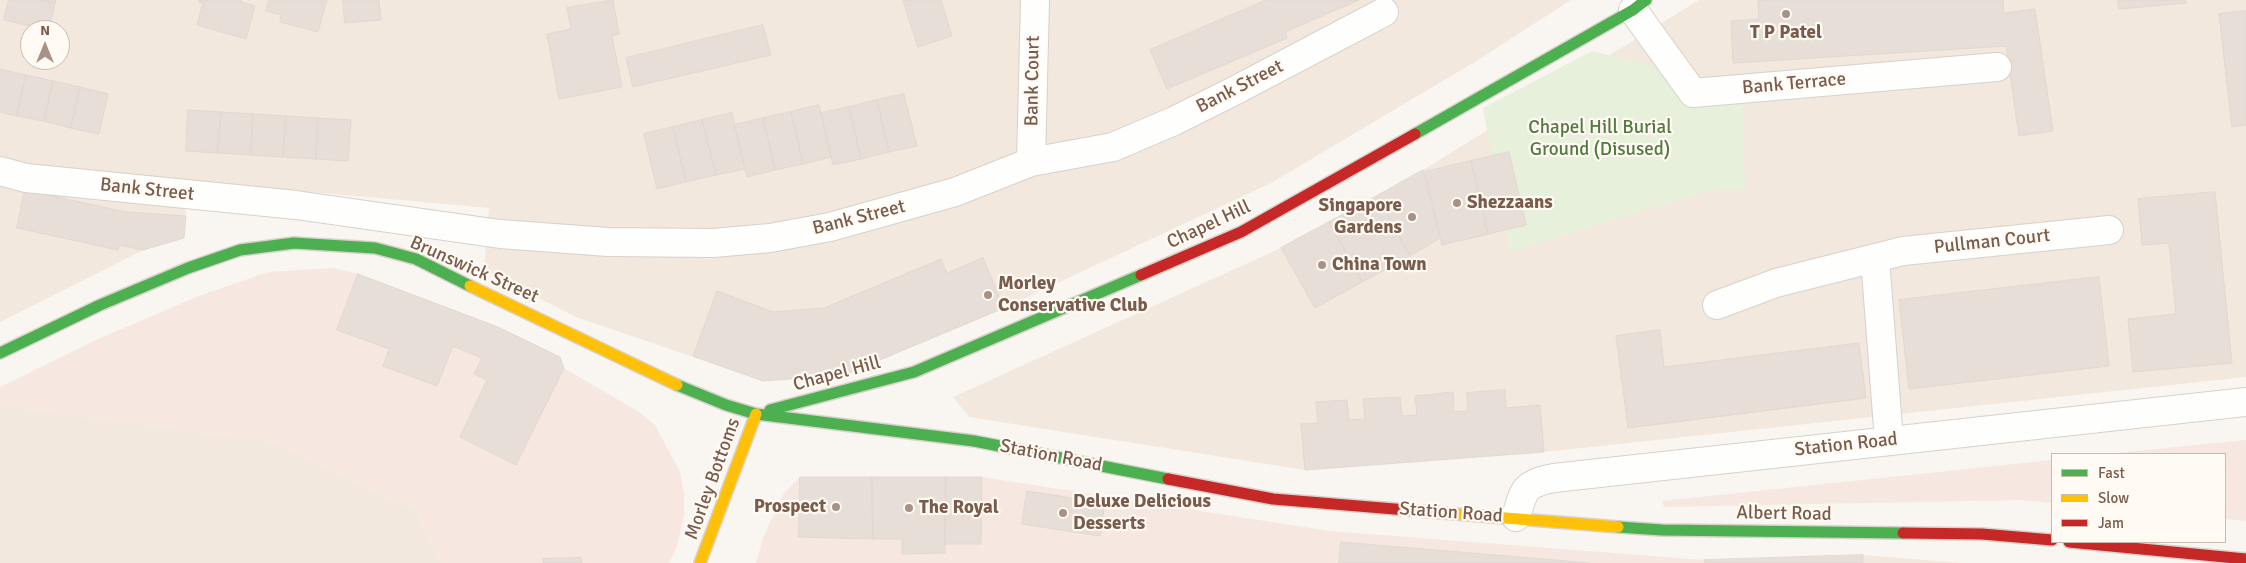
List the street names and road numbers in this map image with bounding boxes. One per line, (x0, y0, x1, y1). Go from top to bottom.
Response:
street label: Bank Court (1021, 35, 1045, 127)
street label: Bank Street (1193, 55, 1287, 119)
street label: Bank Terrace (1741, 68, 1847, 100)
street label: Bank Street (99, 174, 195, 206)
street label: Bank Street (810, 195, 908, 241)
street label: Chapel Hill (1164, 196, 1254, 254)
street label: Pullman Court (1933, 225, 2051, 259)
street label: Brunswick Street (406, 231, 542, 309)
street label: Chapel Hill (791, 351, 883, 397)
street label: Morley Bottoms (680, 415, 746, 543)
street label: Station Road (1793, 428, 1899, 462)
street label: Station Road (998, 435, 1104, 477)
street label: Station Road (1398, 498, 1504, 528)
street label: Albert Road (1736, 502, 1832, 526)

